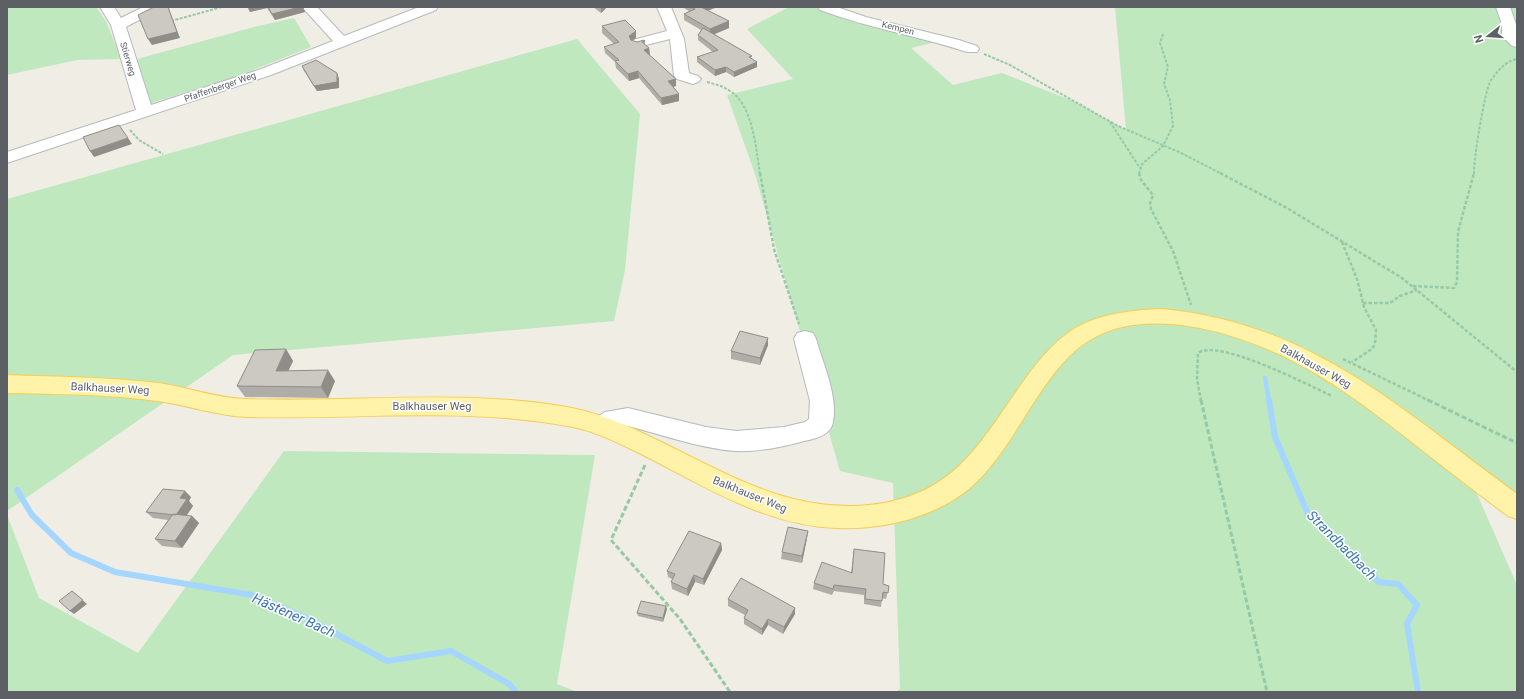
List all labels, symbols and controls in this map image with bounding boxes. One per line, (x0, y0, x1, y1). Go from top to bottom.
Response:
north arrow (1468, 16, 1508, 56)
street label: Kempen (881, 19, 915, 37)
text: N (1471, 33, 1486, 44)
street label: Stierweg (118, 41, 138, 77)
street label: Pfaffenberger Weg (183, 70, 257, 104)
street label: Balkhauser Weg (1278, 342, 1353, 391)
street label: Balkhauser Weg (70, 380, 150, 397)
street label: Balkhauser Weg (393, 400, 471, 413)
street label: Balkhauser Weg (711, 474, 789, 515)
water label: Strandbadbach (1304, 507, 1380, 583)
water label: Hästener Bach (250, 590, 338, 640)

